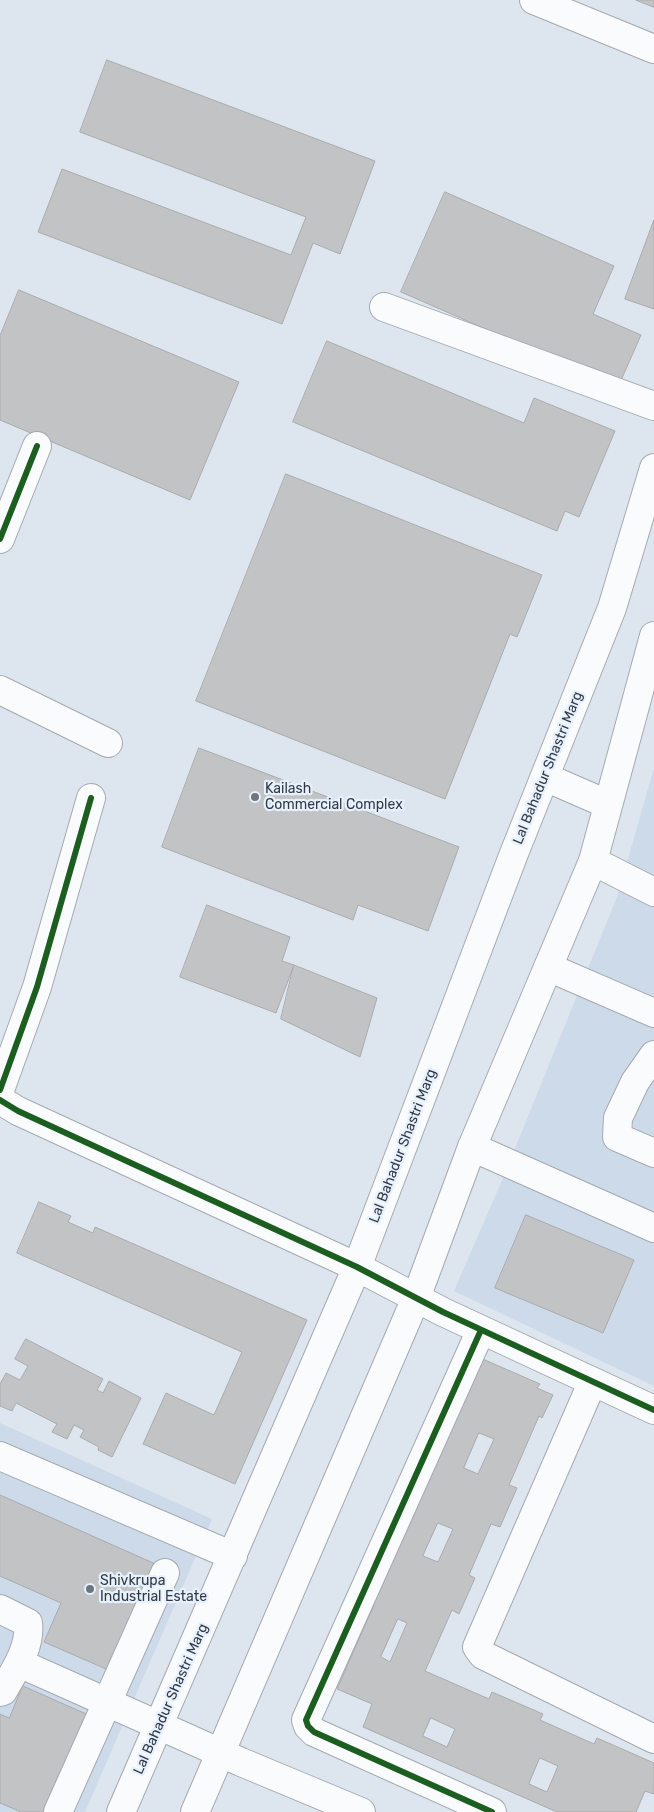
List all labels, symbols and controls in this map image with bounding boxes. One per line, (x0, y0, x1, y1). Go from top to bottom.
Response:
street label: Lal Bahadur Shastri Marg (510, 689, 586, 847)
place label: Kailash Commercial Complex (265, 781, 403, 814)
marker: Kailash Commercial Complex (249, 791, 261, 803)
street label: Lal Bahadur Shastri Marg (366, 1067, 440, 1225)
place label: Shivkrupa Industrial Estate (100, 1573, 207, 1605)
marker: Shivkrupa Industrial Estate (84, 1583, 96, 1595)
street label: Lal Bahadur Shastri Marg (130, 1621, 212, 1777)

